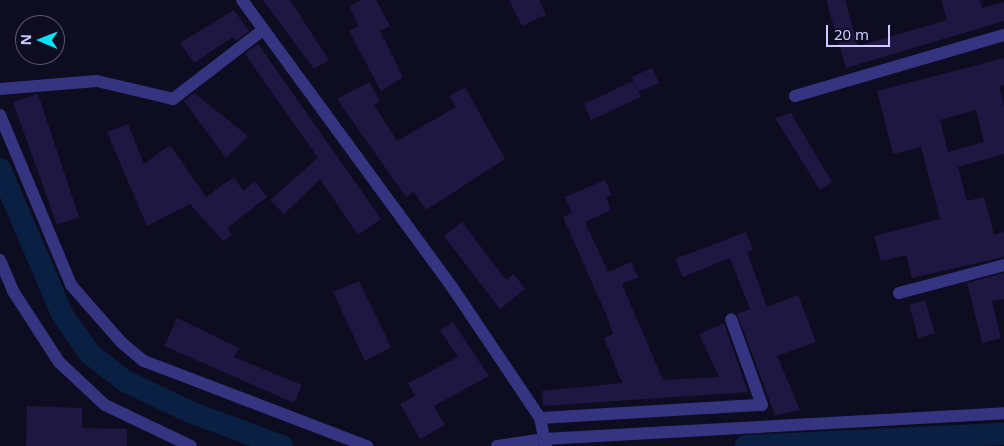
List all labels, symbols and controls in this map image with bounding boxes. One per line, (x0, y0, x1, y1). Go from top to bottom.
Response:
north arrow (15, 15, 65, 65)
scale bar (829, 15, 893, 47)
text: 20 m (834, 24, 869, 44)
text: N (16, 34, 35, 46)

